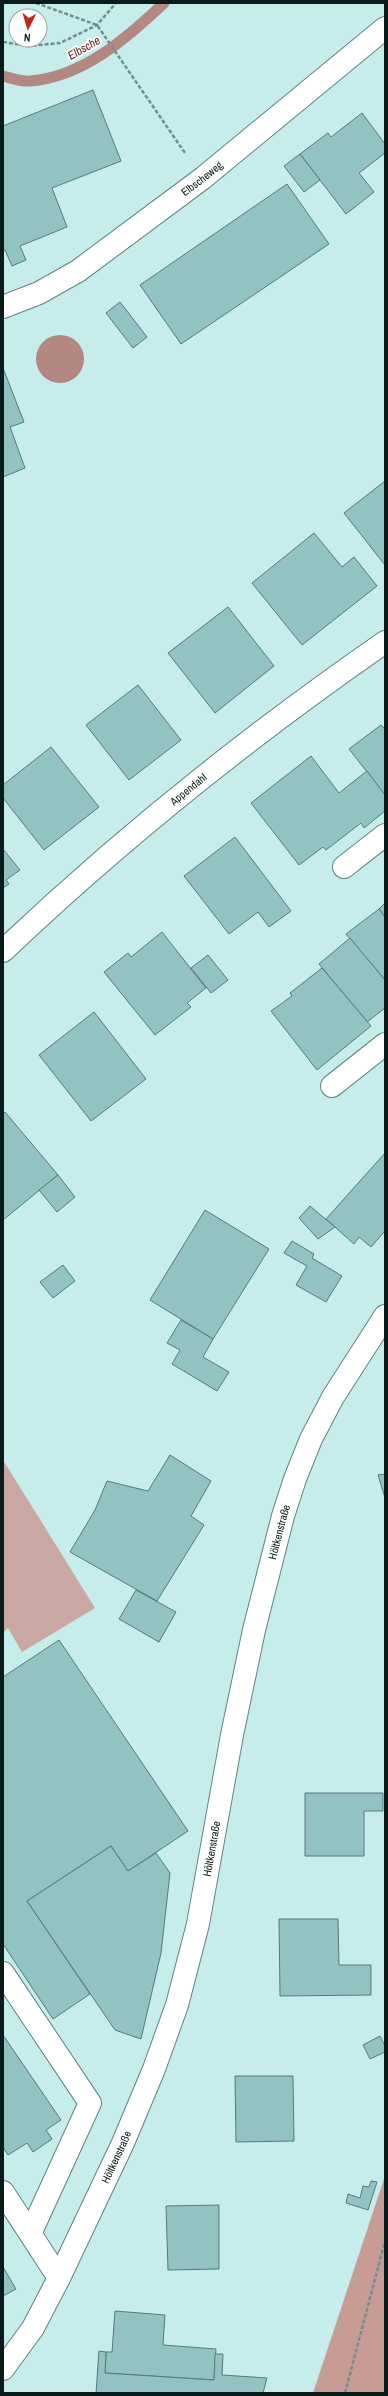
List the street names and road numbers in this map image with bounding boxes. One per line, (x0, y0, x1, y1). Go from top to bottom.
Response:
street label: Elbscheweg (178, 158, 225, 199)
street label: Appendahl (166, 770, 209, 809)
street label: Höltkenstraße (265, 1503, 293, 1561)
street label: Höltkenstraße (200, 1820, 223, 1878)
street label: Höltkenstraße (98, 2129, 134, 2185)

